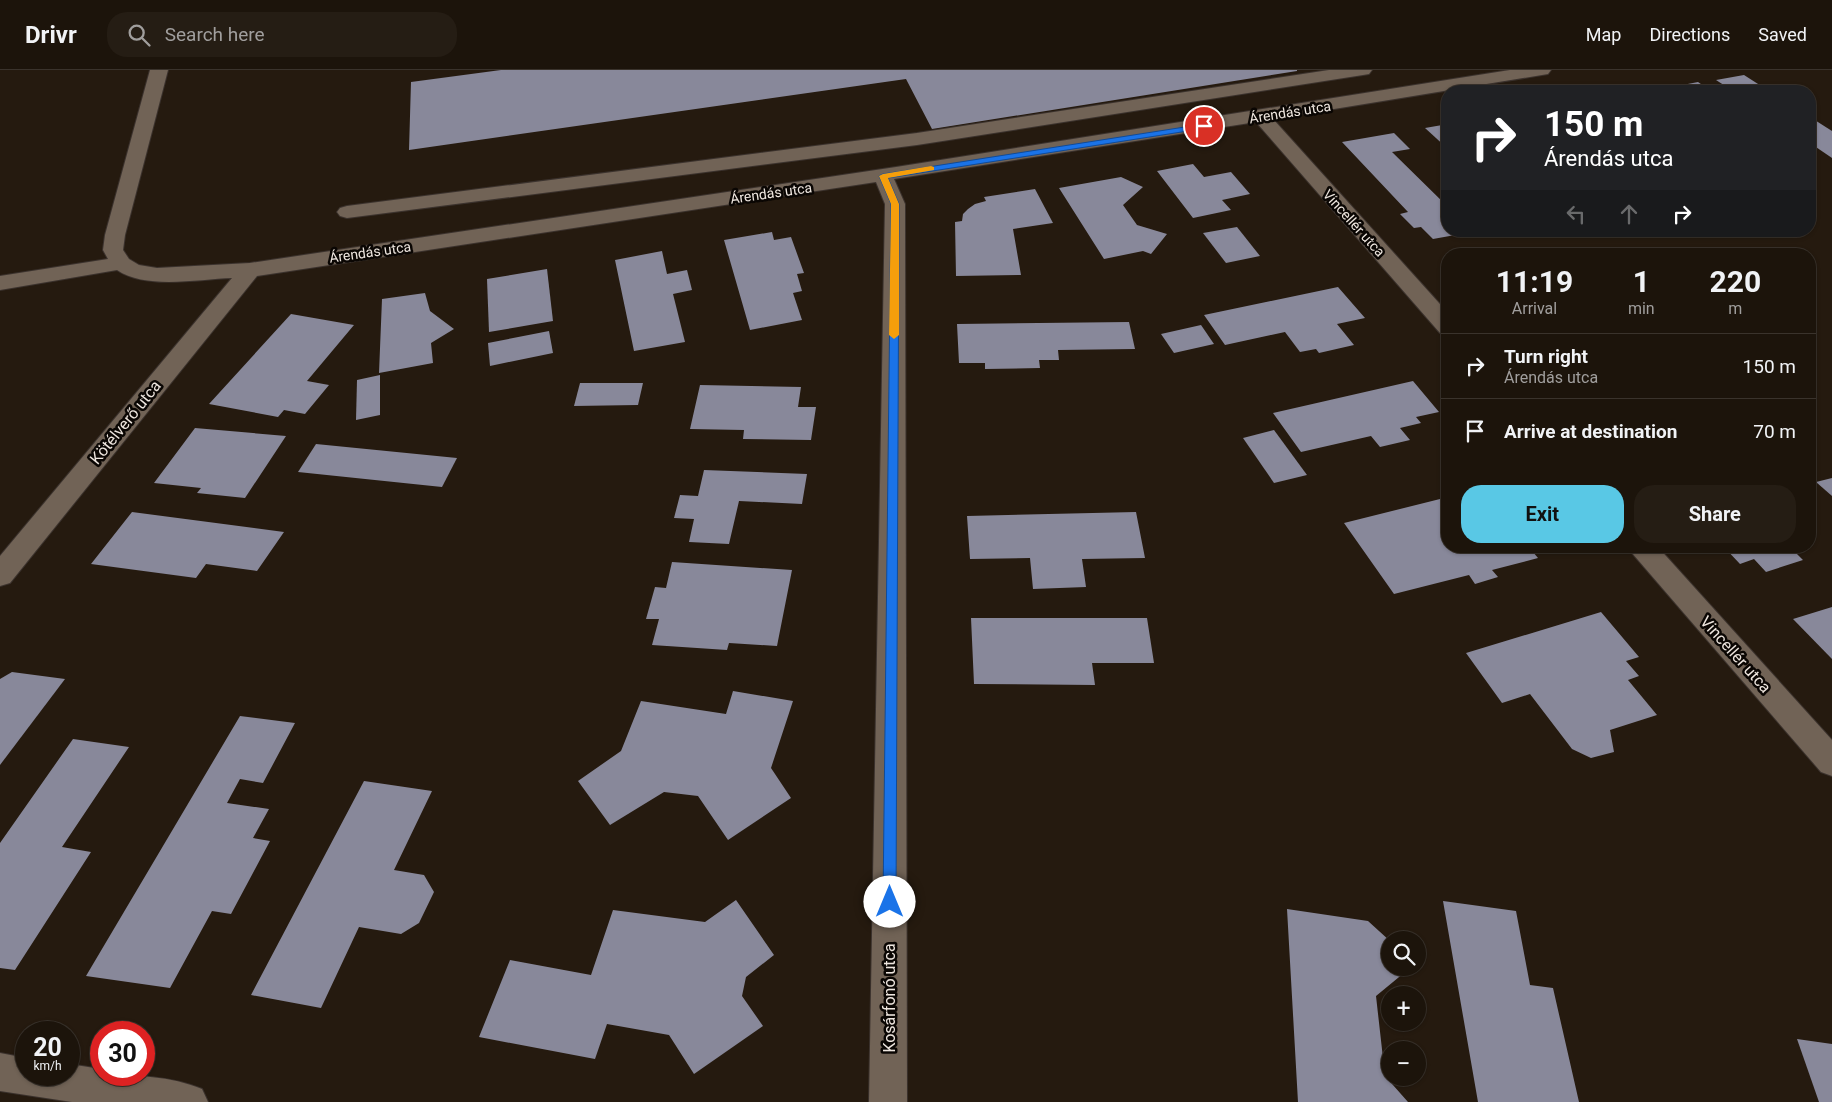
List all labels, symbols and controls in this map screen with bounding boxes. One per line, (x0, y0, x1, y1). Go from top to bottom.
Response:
search box (107, 12, 457, 57)
text: Drivr (25, 21, 77, 49)
icon: search (125, 21, 153, 49)
text: Search here (165, 23, 265, 46)
text: Map (1586, 24, 1621, 45)
text: Directions (1649, 24, 1730, 45)
text: Saved (1758, 24, 1807, 45)
street label: Árendás utca (1248, 97, 1332, 126)
text: 150 m (1544, 104, 1643, 145)
pin (1183, 105, 1225, 147)
icon: right (1461, 105, 1526, 170)
icon: arrive (1190, 112, 1218, 140)
text: Árendás utca (1544, 146, 1673, 171)
street label: Árendás utca (729, 178, 813, 207)
street label: Vincellér utca (1320, 186, 1388, 260)
icon: left (1562, 200, 1590, 228)
icon: ahead (1615, 200, 1643, 228)
icon: right (1668, 200, 1696, 228)
street label: Árendás utca (328, 237, 412, 266)
text: 11:19 (1496, 264, 1573, 299)
text: 1 (1633, 264, 1650, 299)
text: 220 (1710, 264, 1761, 299)
text: Arrival (1512, 299, 1557, 318)
text: min (1628, 299, 1655, 318)
text: m (1728, 299, 1742, 318)
text: Turn right (1504, 345, 1588, 368)
icon: right (1461, 352, 1489, 380)
text: 150 m (1743, 355, 1796, 378)
text: Árendás utca (1504, 368, 1598, 387)
street label: Kötélverő utca (86, 377, 165, 468)
icon: arrive (1461, 417, 1489, 445)
text: Arrive at destination (1504, 420, 1677, 443)
text: 70 m (1753, 420, 1796, 443)
button: Exit (1461, 485, 1624, 543)
button: Share (1634, 485, 1796, 543)
street label: Vincellér utca (1696, 612, 1775, 697)
position arrow (863, 875, 915, 927)
map controls (1381, 931, 1426, 1086)
button: search (1381, 931, 1426, 976)
street label: Kosárfonó utca (880, 943, 899, 1053)
button: + (1381, 986, 1426, 1031)
speed limit sign: 30 (90, 1021, 155, 1086)
text: 20 (33, 1033, 62, 1062)
button: − (1381, 1041, 1426, 1086)
text: km/h (33, 1059, 62, 1073)

